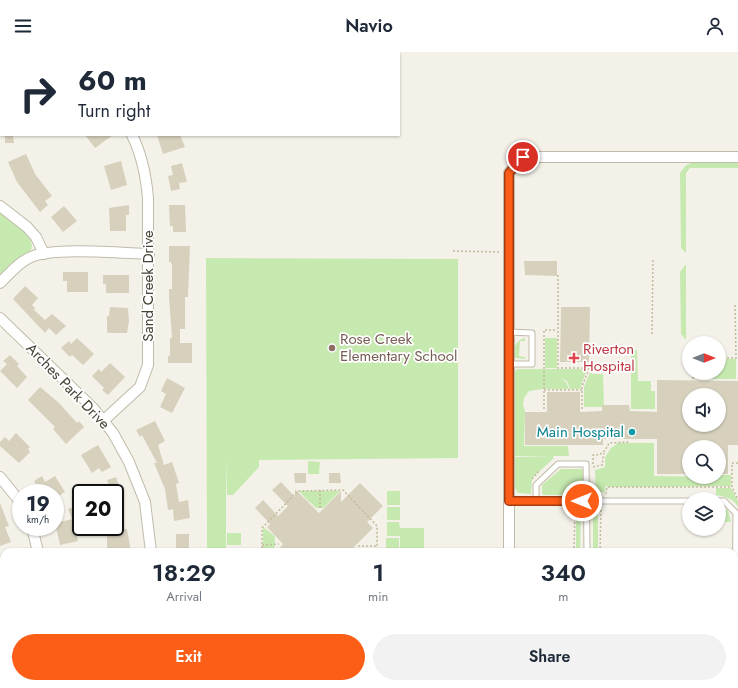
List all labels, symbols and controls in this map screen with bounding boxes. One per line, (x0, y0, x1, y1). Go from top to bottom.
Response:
text: Navio (345, 13, 393, 39)
icon: menu (12, 15, 34, 37)
icon: person (704, 15, 726, 37)
text: 60 m (78, 60, 147, 101)
icon: right (12, 68, 64, 120)
text: Turn right (78, 98, 150, 124)
pin (506, 140, 540, 174)
icon: arrive (512, 146, 534, 168)
street label: Sand Creek Drive (137, 230, 159, 342)
place label: Rose Creek Elementary School (340, 328, 457, 367)
north arrow (682, 336, 726, 380)
map controls (682, 336, 726, 536)
street label: Arches Park Drive (21, 338, 115, 434)
place label: Riverton Hospital (583, 338, 635, 377)
marker: Rose Creek Elementary School (327, 343, 337, 353)
marker: Riverton Hospital (568, 352, 580, 364)
button: sound (682, 388, 726, 432)
place label: Main Hospital (537, 421, 624, 443)
marker: Main Hospital (627, 427, 637, 437)
button: search (682, 440, 726, 484)
position arrow (561, 480, 603, 522)
speed limit sign: 20 (72, 484, 124, 536)
text: 19 (26, 490, 50, 519)
button: layers (682, 492, 726, 536)
text: km/h (27, 512, 49, 527)
text: 18:29 (152, 555, 216, 590)
text: 1 (372, 555, 384, 590)
text: 340 (540, 555, 586, 590)
text: Arrival (166, 587, 202, 606)
text: min (368, 587, 388, 606)
text: m (558, 587, 568, 606)
button: Exit (12, 634, 365, 680)
button: Share (373, 634, 726, 680)

